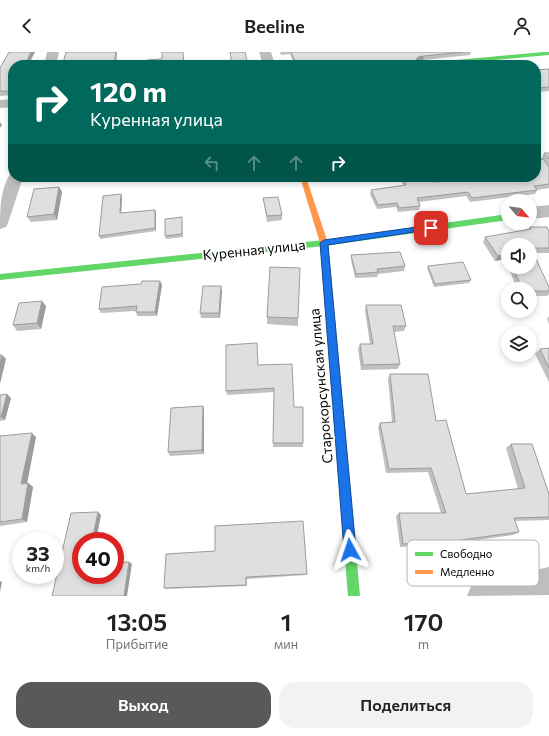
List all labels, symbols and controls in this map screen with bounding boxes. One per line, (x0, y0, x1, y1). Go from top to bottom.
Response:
icon: back (16, 15, 38, 37)
text: Beeline (244, 15, 305, 37)
icon: person (511, 15, 533, 37)
text: 120 m (90, 74, 167, 108)
icon: right (24, 76, 76, 128)
text: Куренная улица (90, 108, 223, 130)
icon: left (201, 152, 223, 174)
icon: ahead (243, 152, 265, 174)
icon: ahead (285, 152, 307, 174)
icon: right (327, 152, 349, 174)
north arrow (501, 194, 537, 230)
map controls (501, 194, 537, 362)
pin (414, 211, 448, 245)
icon: arrive (420, 217, 442, 239)
street label: Куренная улица (202, 236, 306, 263)
button: sound (501, 238, 537, 274)
button: search (501, 282, 537, 318)
street label: Старокорсунская улица (305, 308, 336, 464)
button: layers (501, 326, 537, 362)
position arrow (329, 529, 371, 571)
speed limit sign: 40 (72, 532, 124, 584)
legend (407, 540, 539, 586)
text: 33 (26, 541, 50, 565)
text: Свободно (440, 547, 493, 560)
text: km/h (26, 562, 50, 574)
text: Медленно (440, 565, 495, 578)
text: 13:05 (107, 607, 167, 636)
text: 1 (281, 607, 291, 636)
text: 170 (404, 607, 443, 636)
text: Прибытие (106, 636, 168, 652)
text: мин (274, 636, 298, 652)
text: m (418, 636, 429, 652)
button: Выход (16, 682, 271, 728)
button: Поделиться (279, 682, 533, 728)

